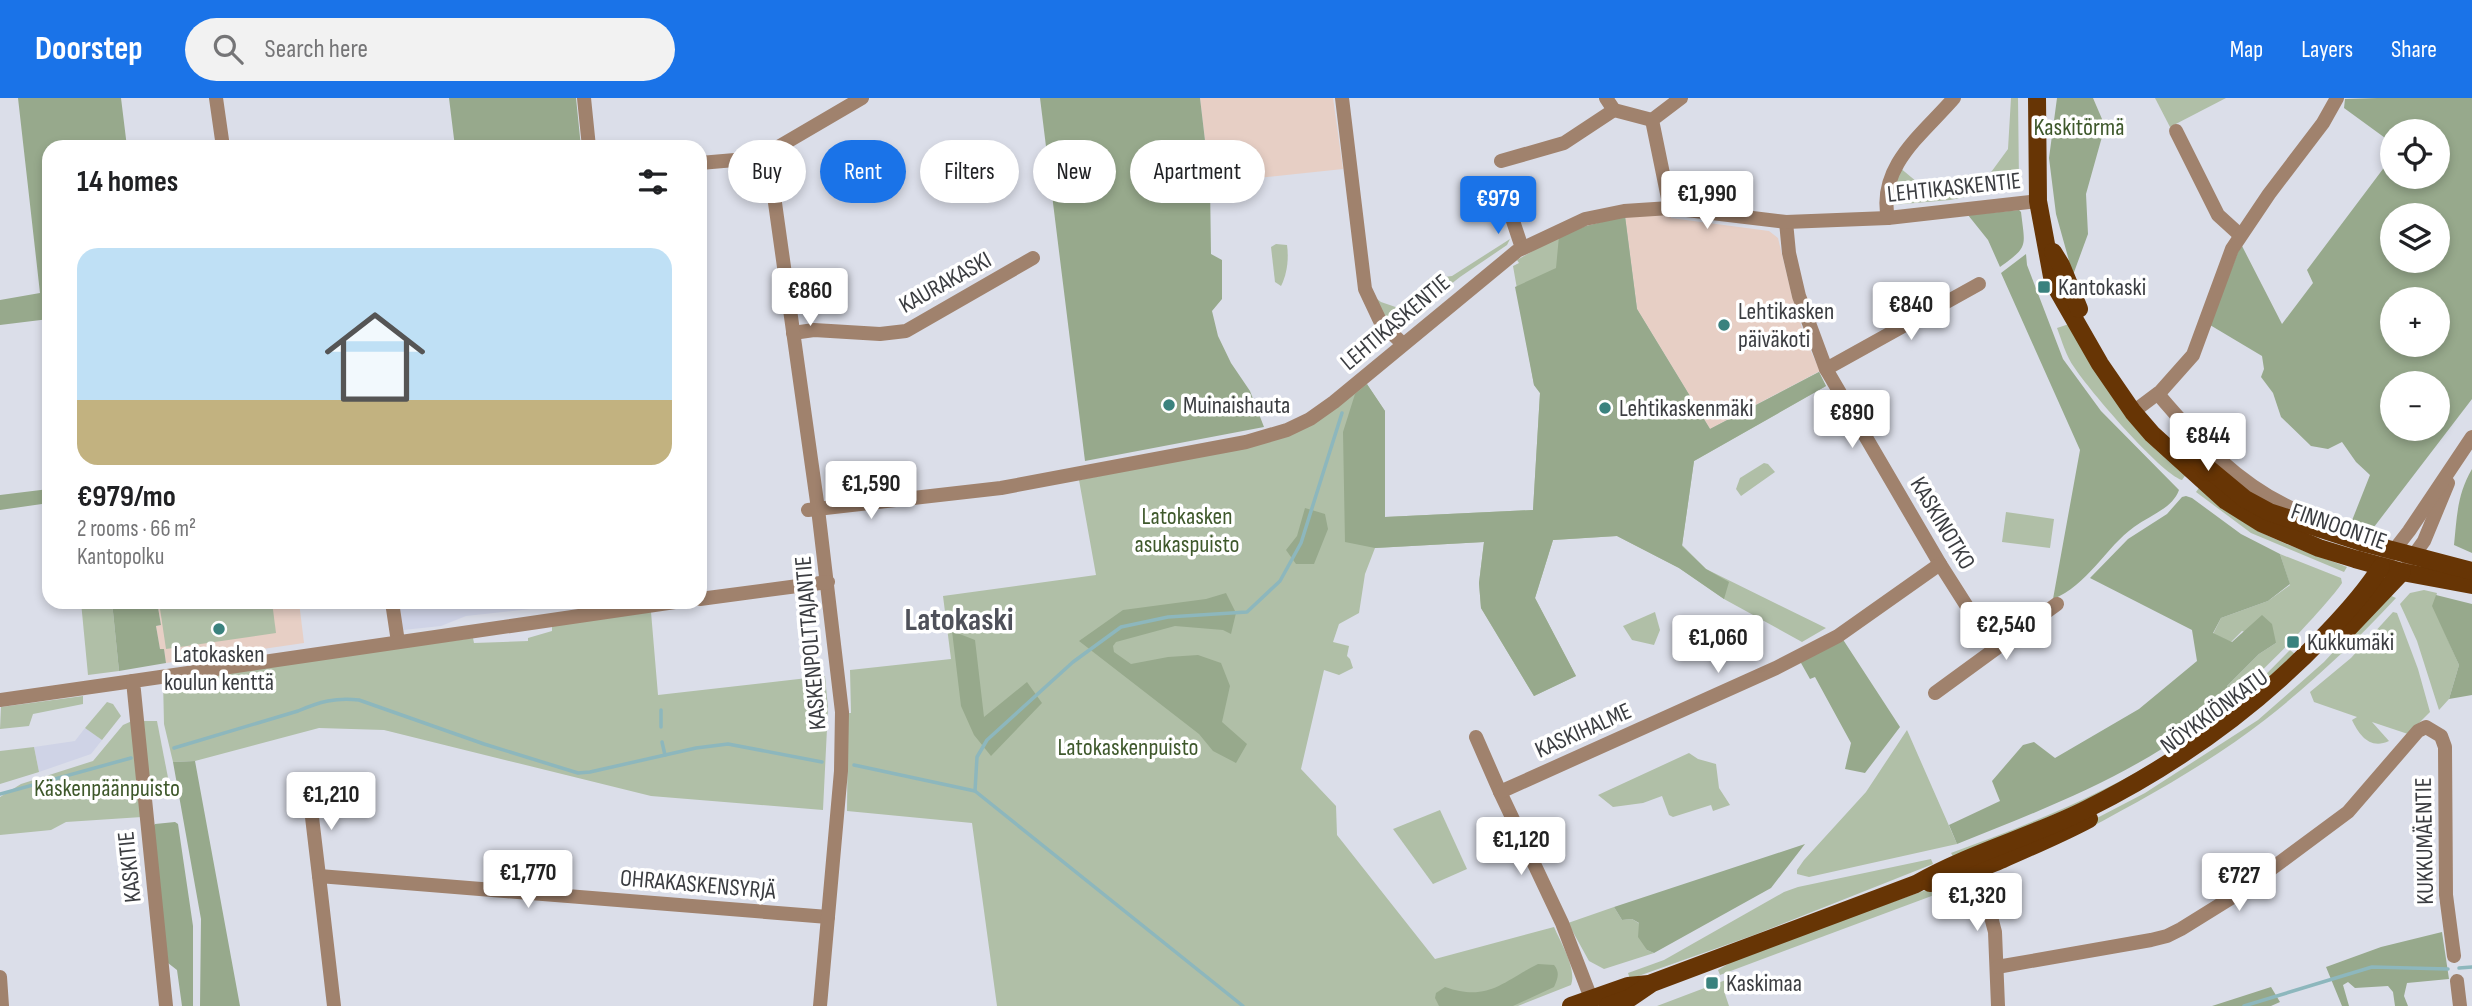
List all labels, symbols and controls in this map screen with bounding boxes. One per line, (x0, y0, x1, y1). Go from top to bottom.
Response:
search box (185, 18, 675, 81)
text: Doorstep (35, 29, 143, 69)
icon: search (209, 30, 247, 68)
text: Search here (265, 34, 368, 65)
text: Map (2230, 35, 2263, 64)
text: Layers (2301, 35, 2353, 64)
text: Share (2391, 35, 2437, 64)
park label: Kaskitörmä (2034, 113, 2124, 142)
map controls (2380, 119, 2450, 441)
button: locate (2380, 119, 2450, 189)
chip: Buy (728, 140, 806, 203)
chip: Rent (820, 140, 906, 203)
chip: Filters (920, 140, 1019, 203)
chip: New (1033, 140, 1116, 203)
chip: Apartment (1130, 140, 1265, 203)
icon: filters (634, 163, 672, 201)
text: 14 homes (77, 164, 178, 200)
street label: LEHTIKASKENTIE (1886, 166, 2022, 209)
pin: €1,990 (1650, 172, 1764, 231)
pin: €979 (1457, 176, 1539, 236)
text: €1,990 (1677, 180, 1737, 208)
text: €979 (1476, 185, 1520, 213)
button: layers (2380, 203, 2450, 273)
street label: KAURAKASKI (894, 245, 997, 320)
pin: €860 (769, 268, 851, 328)
street label: LEHTIKASKENTIE (1335, 268, 1456, 377)
place label: Kantokaski (2058, 273, 2146, 302)
text: €860 (788, 277, 832, 305)
marker: Kantokaski (2036, 279, 2052, 295)
pin: €840 (1870, 282, 1952, 342)
button: + (2380, 287, 2450, 357)
text: €840 (1889, 291, 1933, 319)
icon: home (312, 294, 438, 420)
place label: Lehtikasken päiväkoti (1738, 297, 1834, 354)
marker: Lehtikasken päiväkoti (1716, 317, 1732, 333)
button: − (2380, 371, 2450, 441)
pin: €890 (1811, 390, 1893, 450)
place label: Muinaishauta (1183, 391, 1290, 420)
place label: Lehtikaskenmäki (1619, 394, 1754, 423)
marker: Muinaishauta (1161, 397, 1177, 413)
text: €890 (1830, 399, 1874, 427)
marker: Lehtikaskenmäki (1597, 400, 1613, 416)
pin: €844 (2167, 414, 2249, 473)
text: €844 (2186, 422, 2230, 450)
pin: €1,590 (814, 462, 928, 521)
text: €1,590 (841, 470, 901, 498)
street label: KASKINOTKO (1904, 472, 1981, 575)
text: €979/mo (77, 479, 176, 515)
street label: FINNOONTIE (2287, 497, 2390, 556)
park label: Latokasken asukaspuisto (1134, 502, 1240, 559)
text: 2 rooms · 66 m² (77, 515, 196, 543)
text: Kantopolku (77, 543, 164, 571)
street label: KASKENPOLTTAJANTIE (788, 555, 833, 731)
district label: Latokaski (904, 601, 1014, 640)
pin: €2,540 (1949, 602, 2063, 662)
text: €2,540 (1976, 611, 2036, 639)
pin: €1,060 (1661, 616, 1775, 675)
marker: Latokasken koulun kenttä (211, 621, 227, 637)
text: €1,060 (1688, 624, 1748, 652)
place label: Kukkumäki (2307, 628, 2394, 657)
marker: Kukkumäki (2285, 634, 2301, 650)
place label: Latokasken koulun kenttä (164, 640, 274, 697)
street label: NÖYKKIÖNKATU (2155, 663, 2274, 760)
street label: KASKIHALME (1530, 696, 1636, 765)
park label: Latokaskenpuisto (1057, 733, 1199, 762)
pin: €1,210 (274, 772, 388, 832)
park label: Käskenpäänpuisto (34, 774, 180, 803)
street label: KUKKUMÄENTIE (2409, 777, 2440, 905)
text: €1,210 (303, 781, 360, 809)
pin: €1,120 (1464, 818, 1578, 877)
text: €1,120 (1492, 826, 1550, 854)
street label: KASKITIE (111, 830, 148, 904)
pin: €1,770 (471, 850, 585, 910)
pin: €727 (2198, 854, 2280, 913)
text: €1,770 (499, 859, 557, 887)
text: €727 (2218, 862, 2260, 890)
street label: OHRAKASKENSYRJÄ (619, 863, 778, 906)
pin: €1,320 (1920, 874, 2034, 933)
text: €1,320 (1948, 882, 2006, 910)
place label: Kaskimaa (1726, 969, 1802, 998)
marker: Kaskimaa (1704, 975, 1720, 991)

